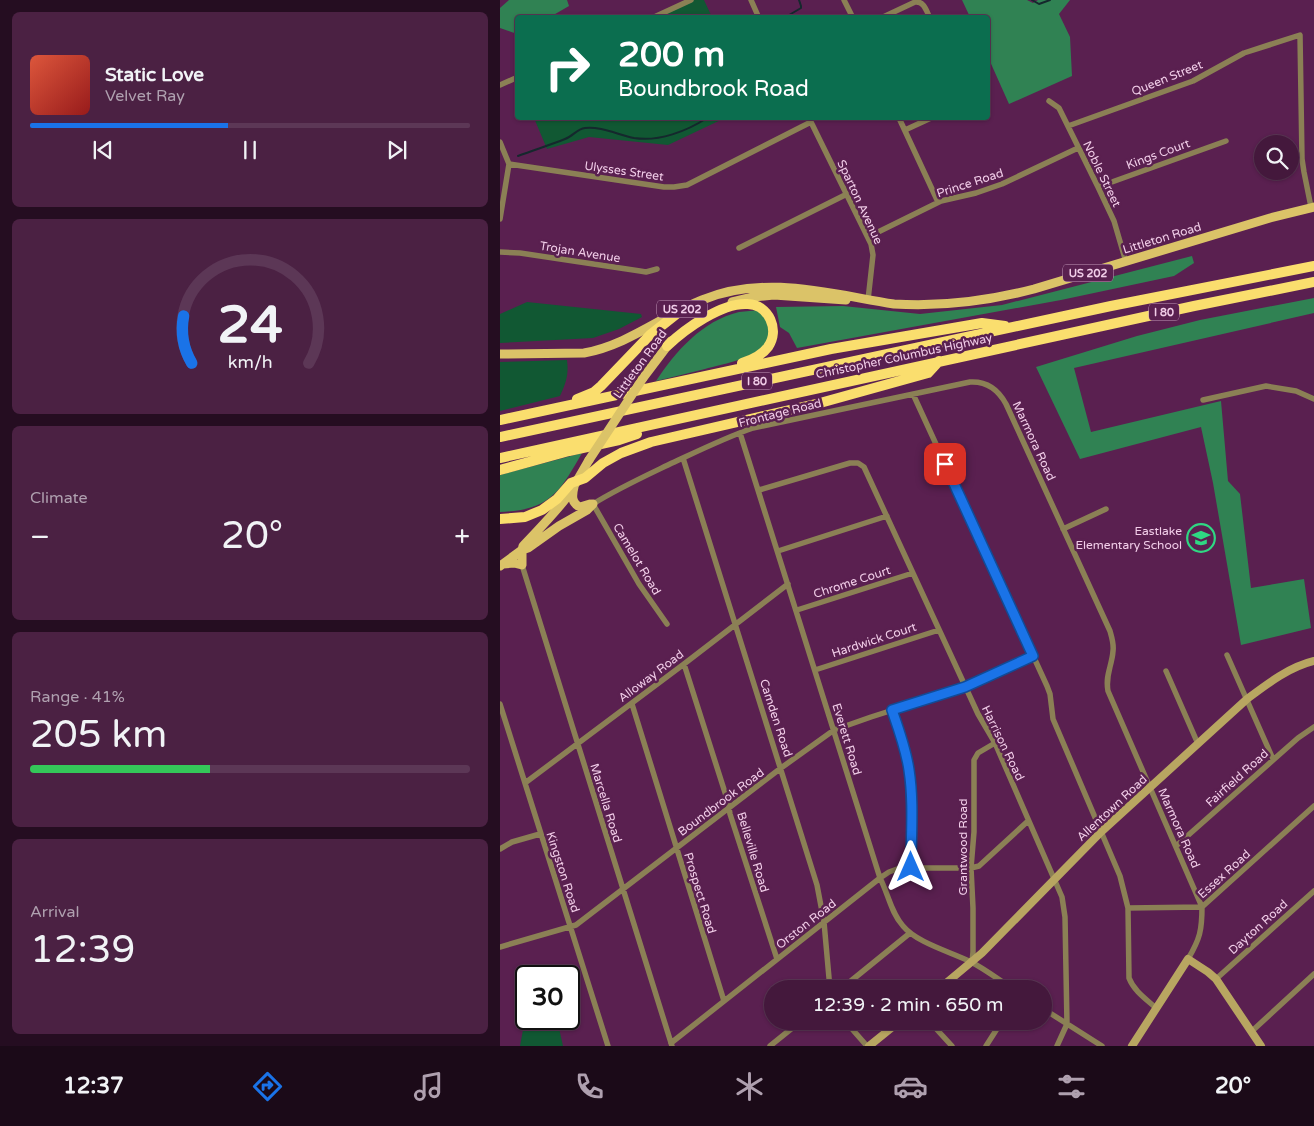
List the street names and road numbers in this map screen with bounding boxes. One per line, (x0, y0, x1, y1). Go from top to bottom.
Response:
street label: Queen Street (1129, 57, 1205, 99)
street label: Kings Court (1124, 136, 1192, 172)
street label: Noble Street (1080, 139, 1124, 210)
street label: Sparton Avenue (834, 158, 886, 247)
street label: Ulysses Street (583, 159, 665, 184)
street label: Prince Road (935, 166, 1005, 200)
street label: Littleton Road (1121, 219, 1203, 257)
street label: Trojan Avenue (539, 239, 622, 265)
road number: US 202 (1063, 264, 1113, 282)
road number: US 202 (657, 300, 707, 318)
road number: I 80 (1149, 304, 1179, 320)
street label: Littleton Road (610, 327, 670, 401)
street label: Christopher Columbus Highway (815, 330, 994, 382)
road number: I 80 (742, 372, 772, 390)
street label: Frontage Road (737, 396, 823, 430)
street label: Marmora Road (1010, 399, 1058, 483)
street label: Camelot Road (610, 521, 664, 597)
street label: Chrome Court (812, 563, 893, 601)
street label: Hardwick Court (830, 620, 919, 660)
street label: Alloway Road (616, 647, 686, 705)
street label: Camden Road (757, 677, 795, 759)
street label: Everett Road (829, 701, 865, 777)
street label: Harrison Road (979, 703, 1027, 783)
street label: Fairfield Road (1203, 746, 1271, 810)
street label: Marcella Road (587, 762, 625, 844)
street label: Boundbrook Road (675, 765, 767, 839)
street label: Allentown Road (1074, 772, 1150, 844)
street label: Marmora Road (1155, 786, 1203, 870)
street label: Grantwood Road (956, 799, 970, 895)
street label: Belleville Road (734, 810, 772, 894)
street label: Kingston Road (543, 830, 583, 914)
street label: Essex Road (1195, 847, 1253, 901)
street label: Prospect Road (681, 851, 719, 935)
street label: Orston Road (773, 896, 839, 952)
street label: Dayton Road (1226, 897, 1290, 957)

